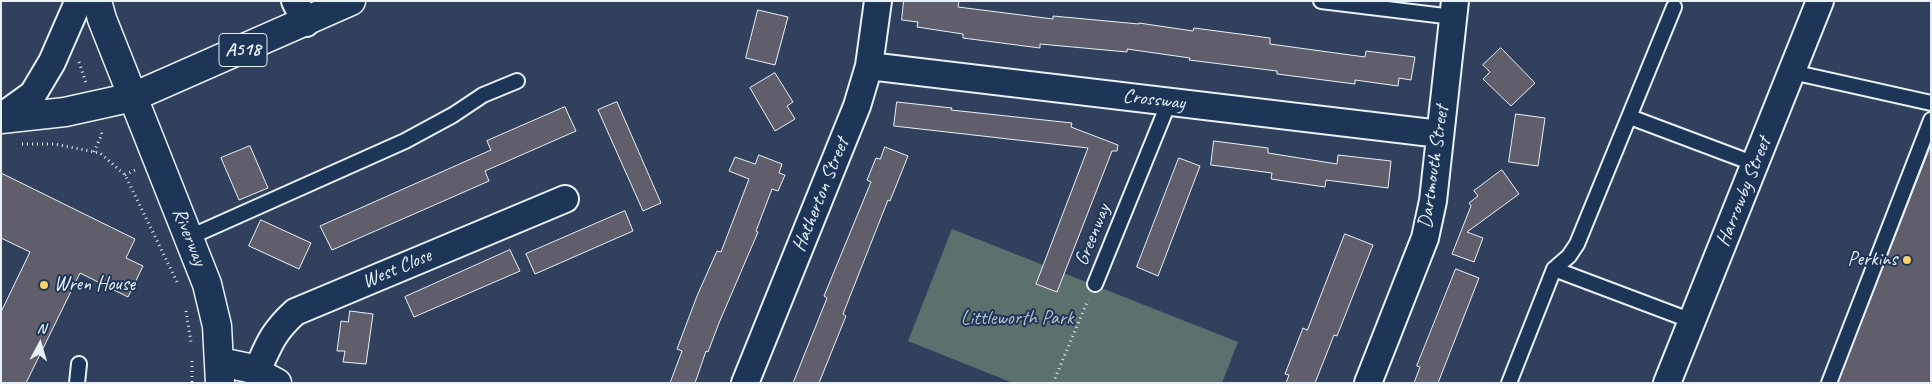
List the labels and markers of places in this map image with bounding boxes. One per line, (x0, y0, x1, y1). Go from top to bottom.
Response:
place label: Perkins (1848, 248, 1897, 272)
marker: Perkins (1901, 254, 1913, 266)
place label: Wren House (54, 273, 135, 297)
marker: Wren House (38, 279, 50, 291)

